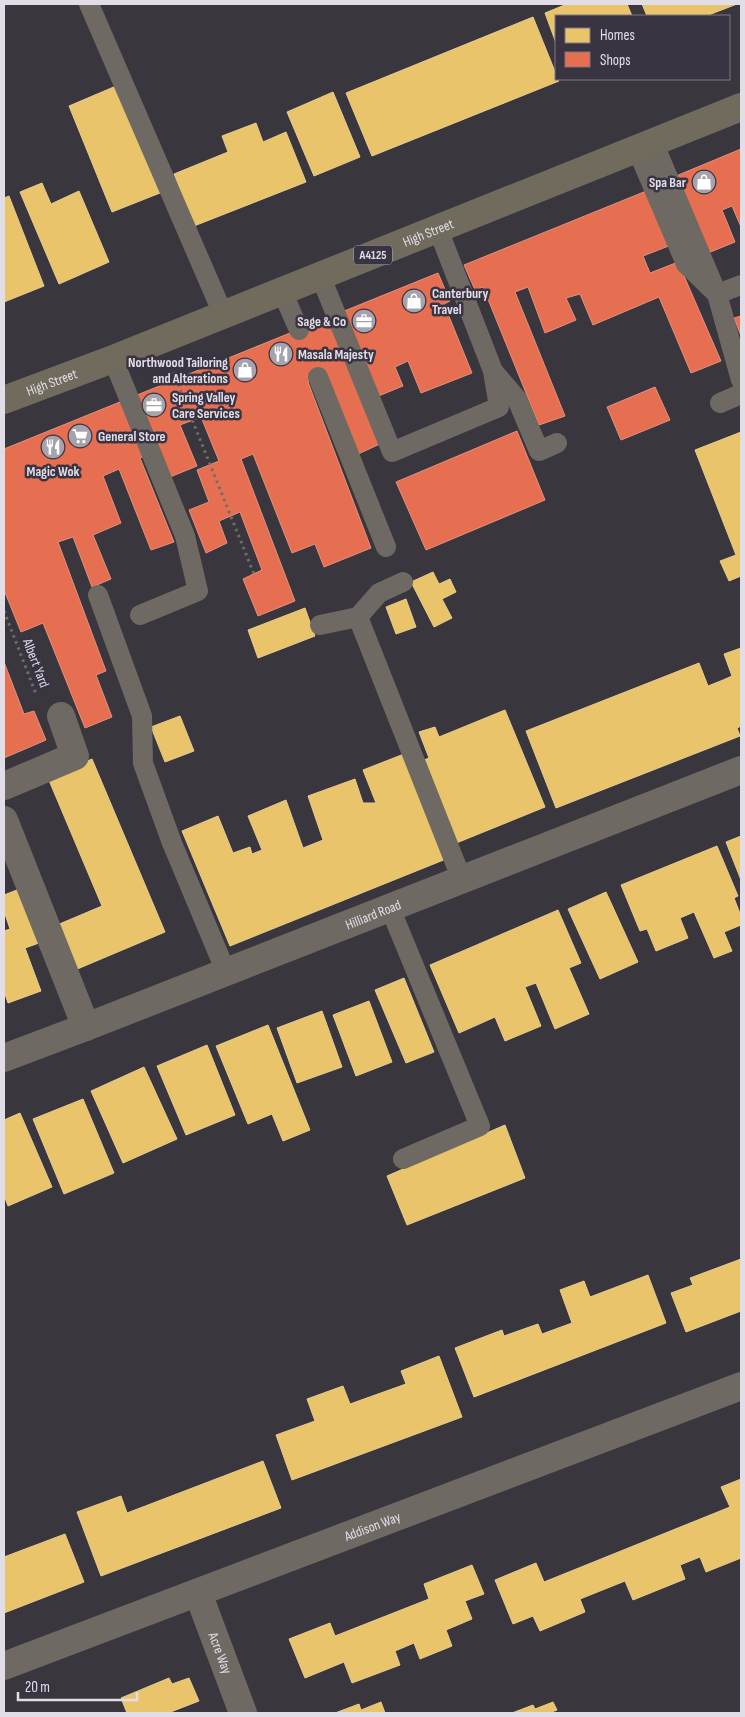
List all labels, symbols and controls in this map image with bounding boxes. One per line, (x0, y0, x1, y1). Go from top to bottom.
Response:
legend (555, 15, 730, 80)
text: Homes (600, 26, 635, 45)
text: Shops (600, 51, 631, 70)
shop icon: Spa Bar (691, 169, 717, 195)
place label: Spa Bar (649, 174, 687, 191)
street label: High Street (400, 215, 456, 250)
road number: A4125 (354, 246, 392, 264)
place label: Canterbury Travel (432, 285, 489, 318)
shop icon: Canterbury Travel (401, 288, 427, 314)
office icon: Sage & Co (351, 308, 377, 334)
place label: Sage & Co (297, 313, 346, 330)
restaurant icon: Masala Majesty (268, 341, 294, 367)
place label: Masala Majesty (298, 346, 374, 363)
place label: Northwood Tailoring and Alterations (128, 354, 228, 387)
shop icon: Northwood Tailoring and Alterations (232, 357, 258, 383)
street label: High Street (24, 365, 80, 399)
place label: Spring Valley Care Services (172, 389, 240, 422)
office icon: Spring Valley Care Services (141, 392, 167, 418)
supermarket icon: General Store (67, 423, 93, 449)
place label: General Store (98, 428, 166, 445)
restaurant icon: Magic Wok (40, 434, 66, 460)
place label: Magic Wok (27, 463, 80, 480)
street label: Albert Yard (19, 635, 53, 690)
street label: Hilliard Road (343, 896, 403, 933)
street label: Addison Way (341, 1508, 403, 1545)
street label: Acre Way (205, 1629, 236, 1677)
scale bar (18, 1670, 136, 1702)
text: 20 m (25, 1678, 50, 1697)

